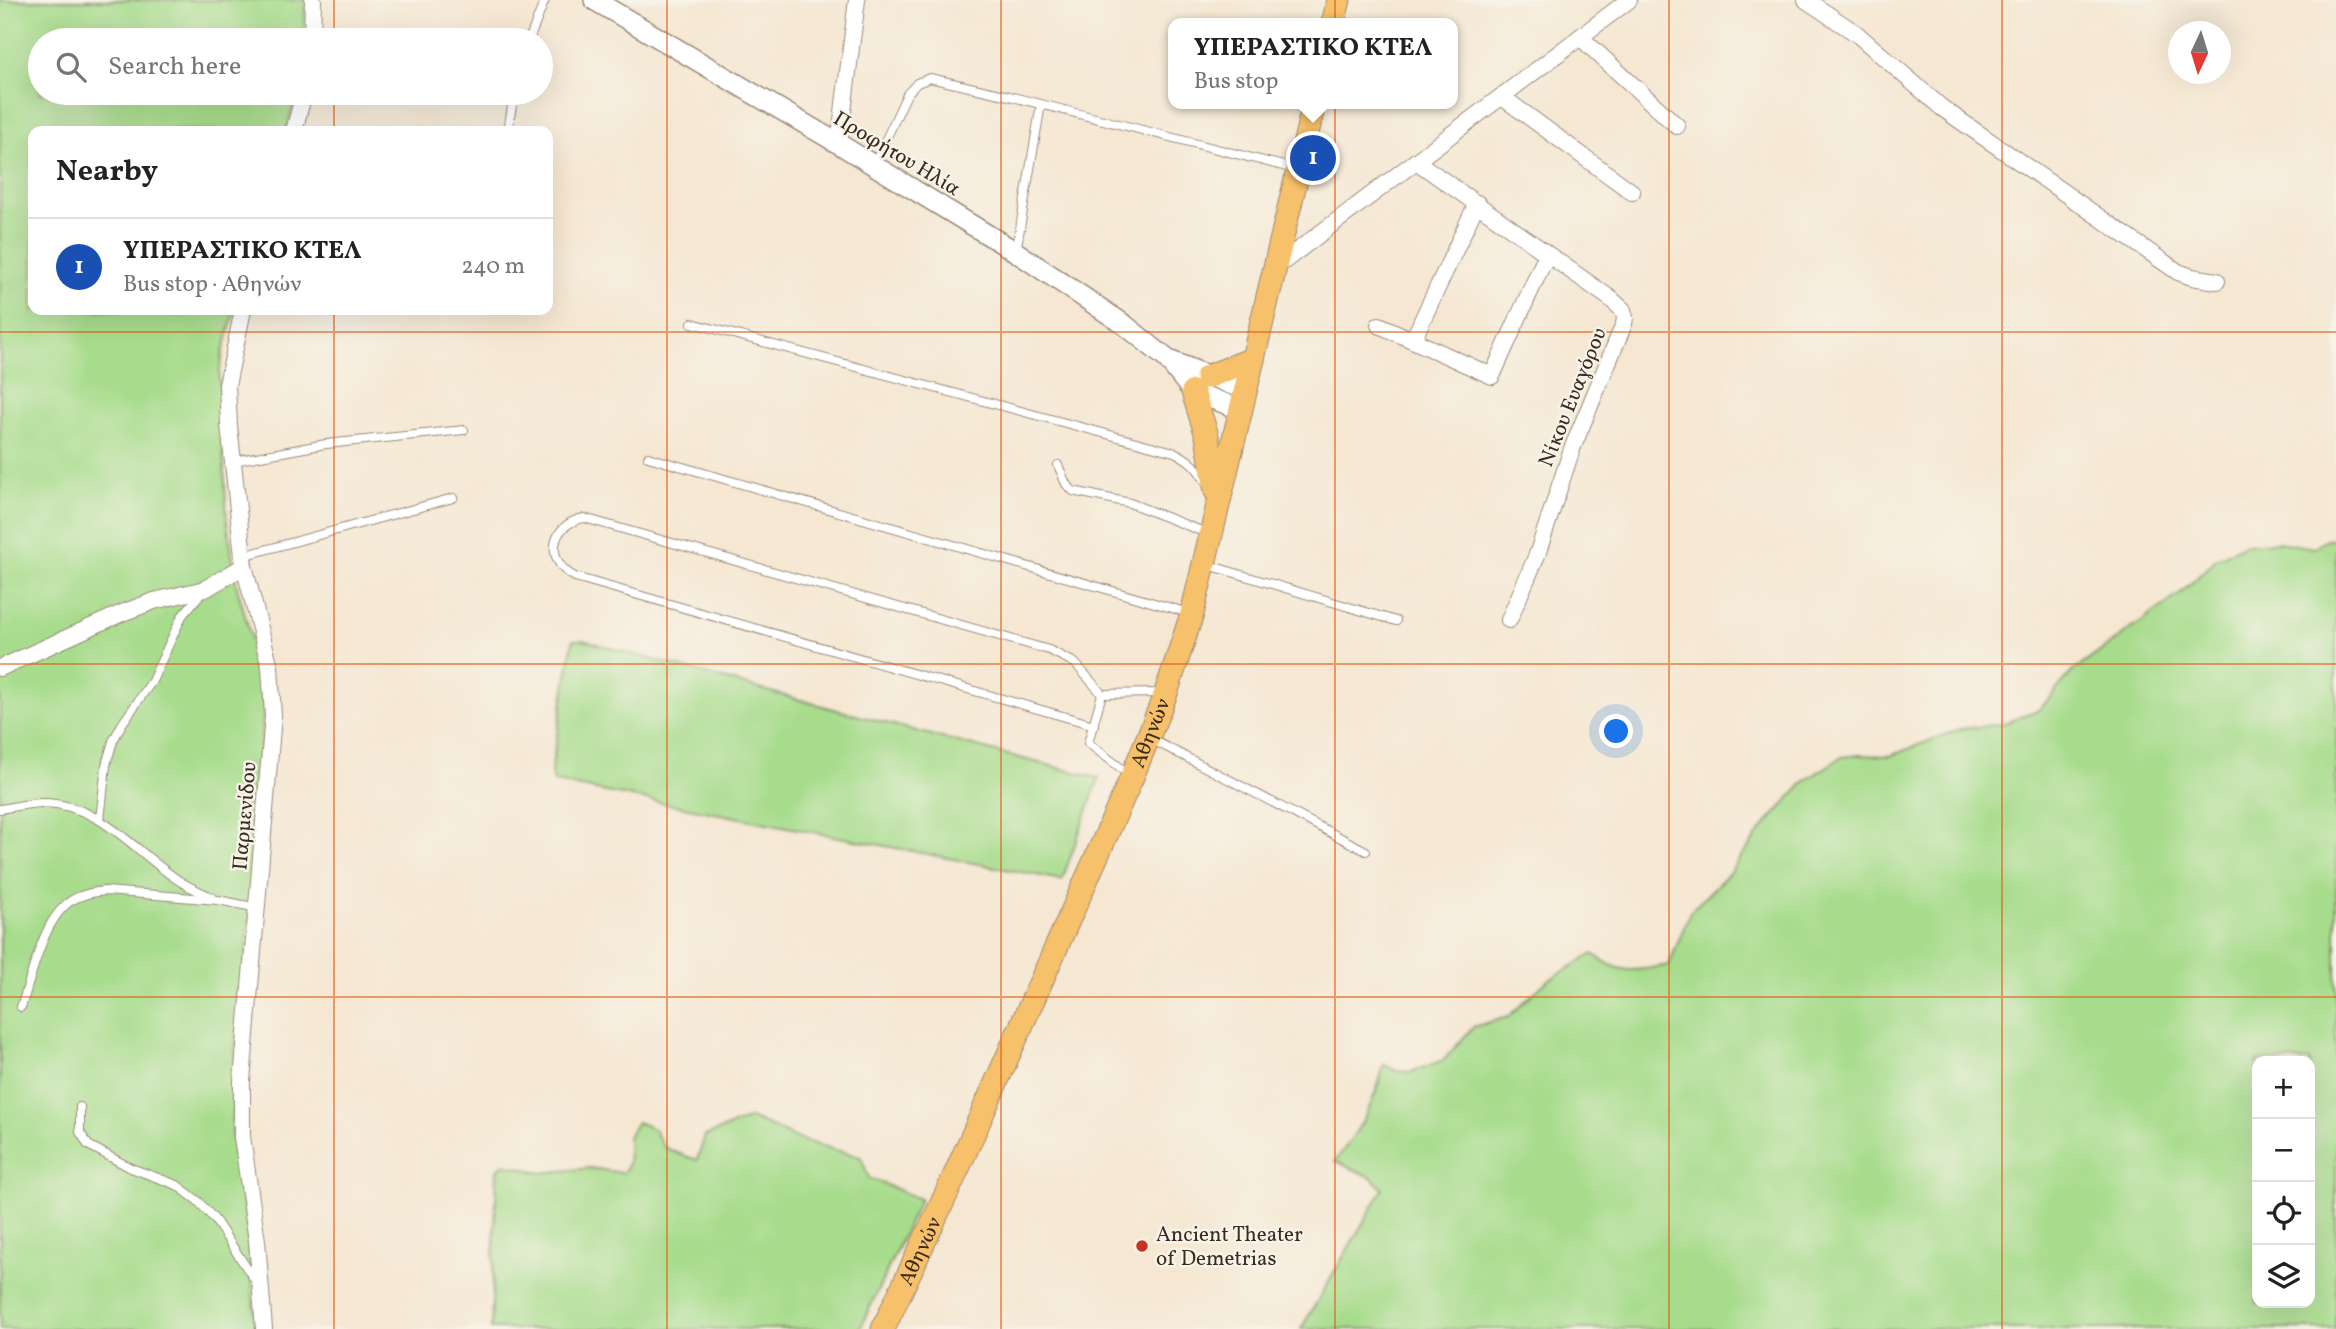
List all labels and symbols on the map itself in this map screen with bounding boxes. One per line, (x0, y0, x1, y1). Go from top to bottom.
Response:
north arrow (2168, 21, 2231, 84)
street label: Προφήτου Ηλία (827, 105, 966, 204)
pin: 1 (1290, 132, 1336, 184)
street label: Νίκου Ευαγόρου (1532, 324, 1615, 472)
street label: Αθηνών (1124, 694, 1178, 773)
your location (1599, 714, 1633, 748)
street label: Παρμενίδου (226, 761, 265, 872)
street label: Αθηνών (892, 1213, 949, 1291)
place label: Ancient Theater of Demetrias (1156, 1221, 1303, 1274)
marker: Ancient Theater of Demetrias (1134, 1238, 1150, 1254)

